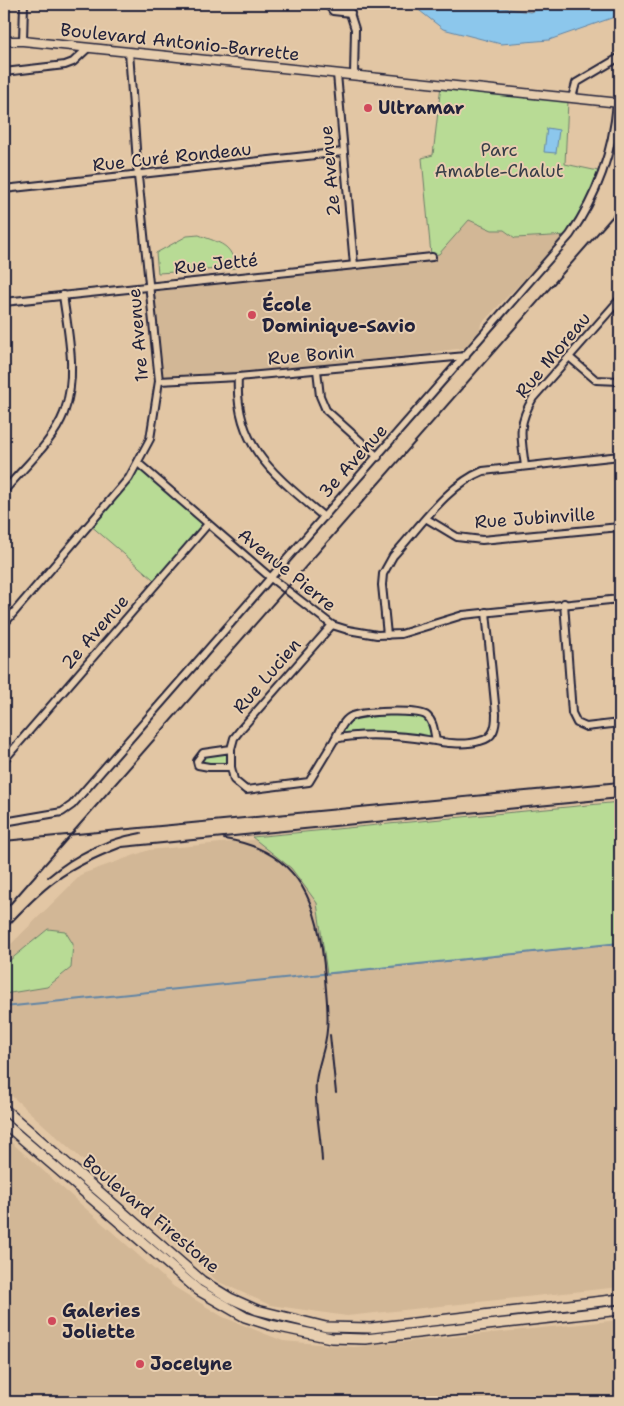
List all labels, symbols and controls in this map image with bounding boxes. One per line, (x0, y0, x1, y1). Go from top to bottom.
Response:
street label: Boulevard Antonio-Barrette (59, 18, 301, 66)
place label: Ultramar (378, 96, 465, 120)
marker: Ultramar (362, 102, 374, 114)
street label: 2e Avenue (314, 124, 346, 218)
street label: Rue Curé Rondeau (91, 137, 253, 177)
park label: Parc Amable-Chalut (435, 138, 564, 183)
street label: Rue Jetté (173, 248, 259, 280)
street label: 1re Avenue (122, 287, 154, 383)
place label: École Dominique-Savio (262, 291, 416, 338)
street label: Rue Moreau (510, 307, 596, 403)
marker: École Dominique-Savio (246, 309, 258, 321)
street label: Rue Bonin (267, 339, 355, 371)
street label: 3e Avenue (313, 419, 393, 503)
street label: Rue Jubinville (474, 502, 596, 534)
street label: Avenue Pierre (233, 523, 341, 617)
street label: 2e Avenue (56, 590, 134, 674)
street label: Rue Lucien (228, 633, 306, 719)
street label: Boulevard Firestone (77, 1149, 225, 1279)
place label: Galeries Joliette (62, 1299, 140, 1344)
marker: Galeries Joliette (46, 1315, 58, 1327)
place label: Jocelyne (150, 1352, 233, 1376)
marker: Jocelyne (134, 1358, 146, 1370)

